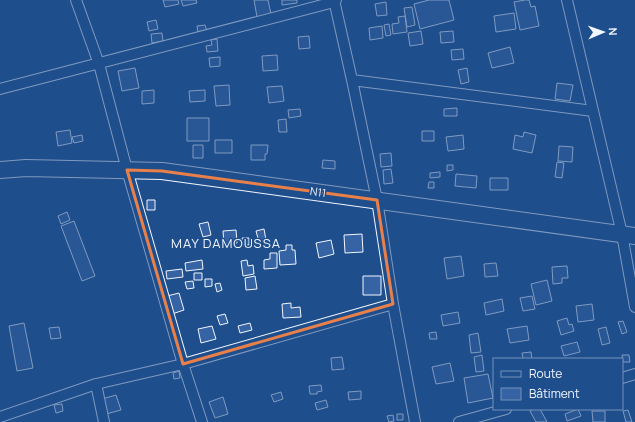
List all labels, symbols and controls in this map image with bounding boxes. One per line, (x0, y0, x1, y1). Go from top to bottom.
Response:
north arrow (583, 12, 623, 52)
text: N (606, 27, 621, 36)
street label: N11 (309, 183, 327, 200)
district label: MAY DAMOUSSA (171, 234, 281, 252)
legend (493, 358, 623, 410)
text: Route (529, 365, 562, 382)
text: Bâtiment (529, 385, 580, 402)

